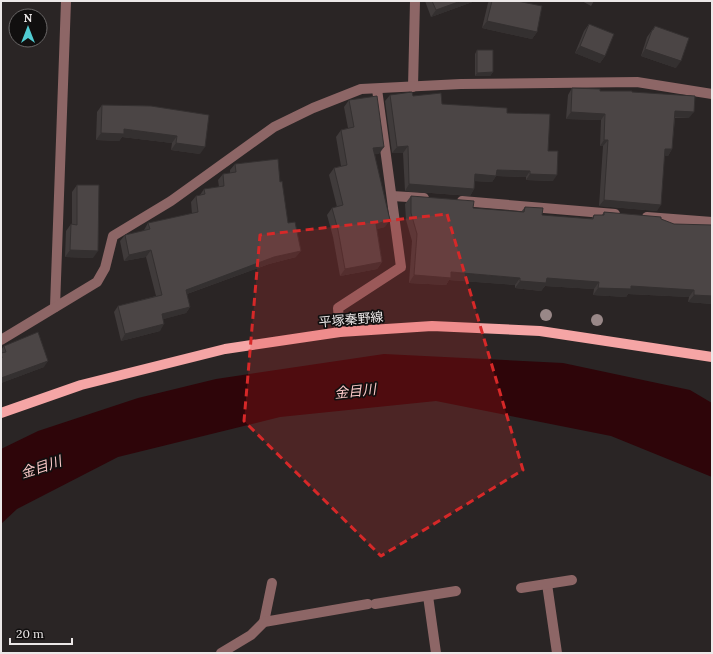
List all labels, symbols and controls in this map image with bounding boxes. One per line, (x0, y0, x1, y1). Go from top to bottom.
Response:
north arrow (8, 8, 48, 48)
text: N (24, 11, 33, 25)
street label: 平塚秦野線 (318, 308, 384, 331)
water label: 金目川 (333, 380, 379, 402)
water label: 金目川 (18, 451, 66, 482)
scale bar (10, 620, 72, 646)
text: 20 m (16, 626, 44, 641)

